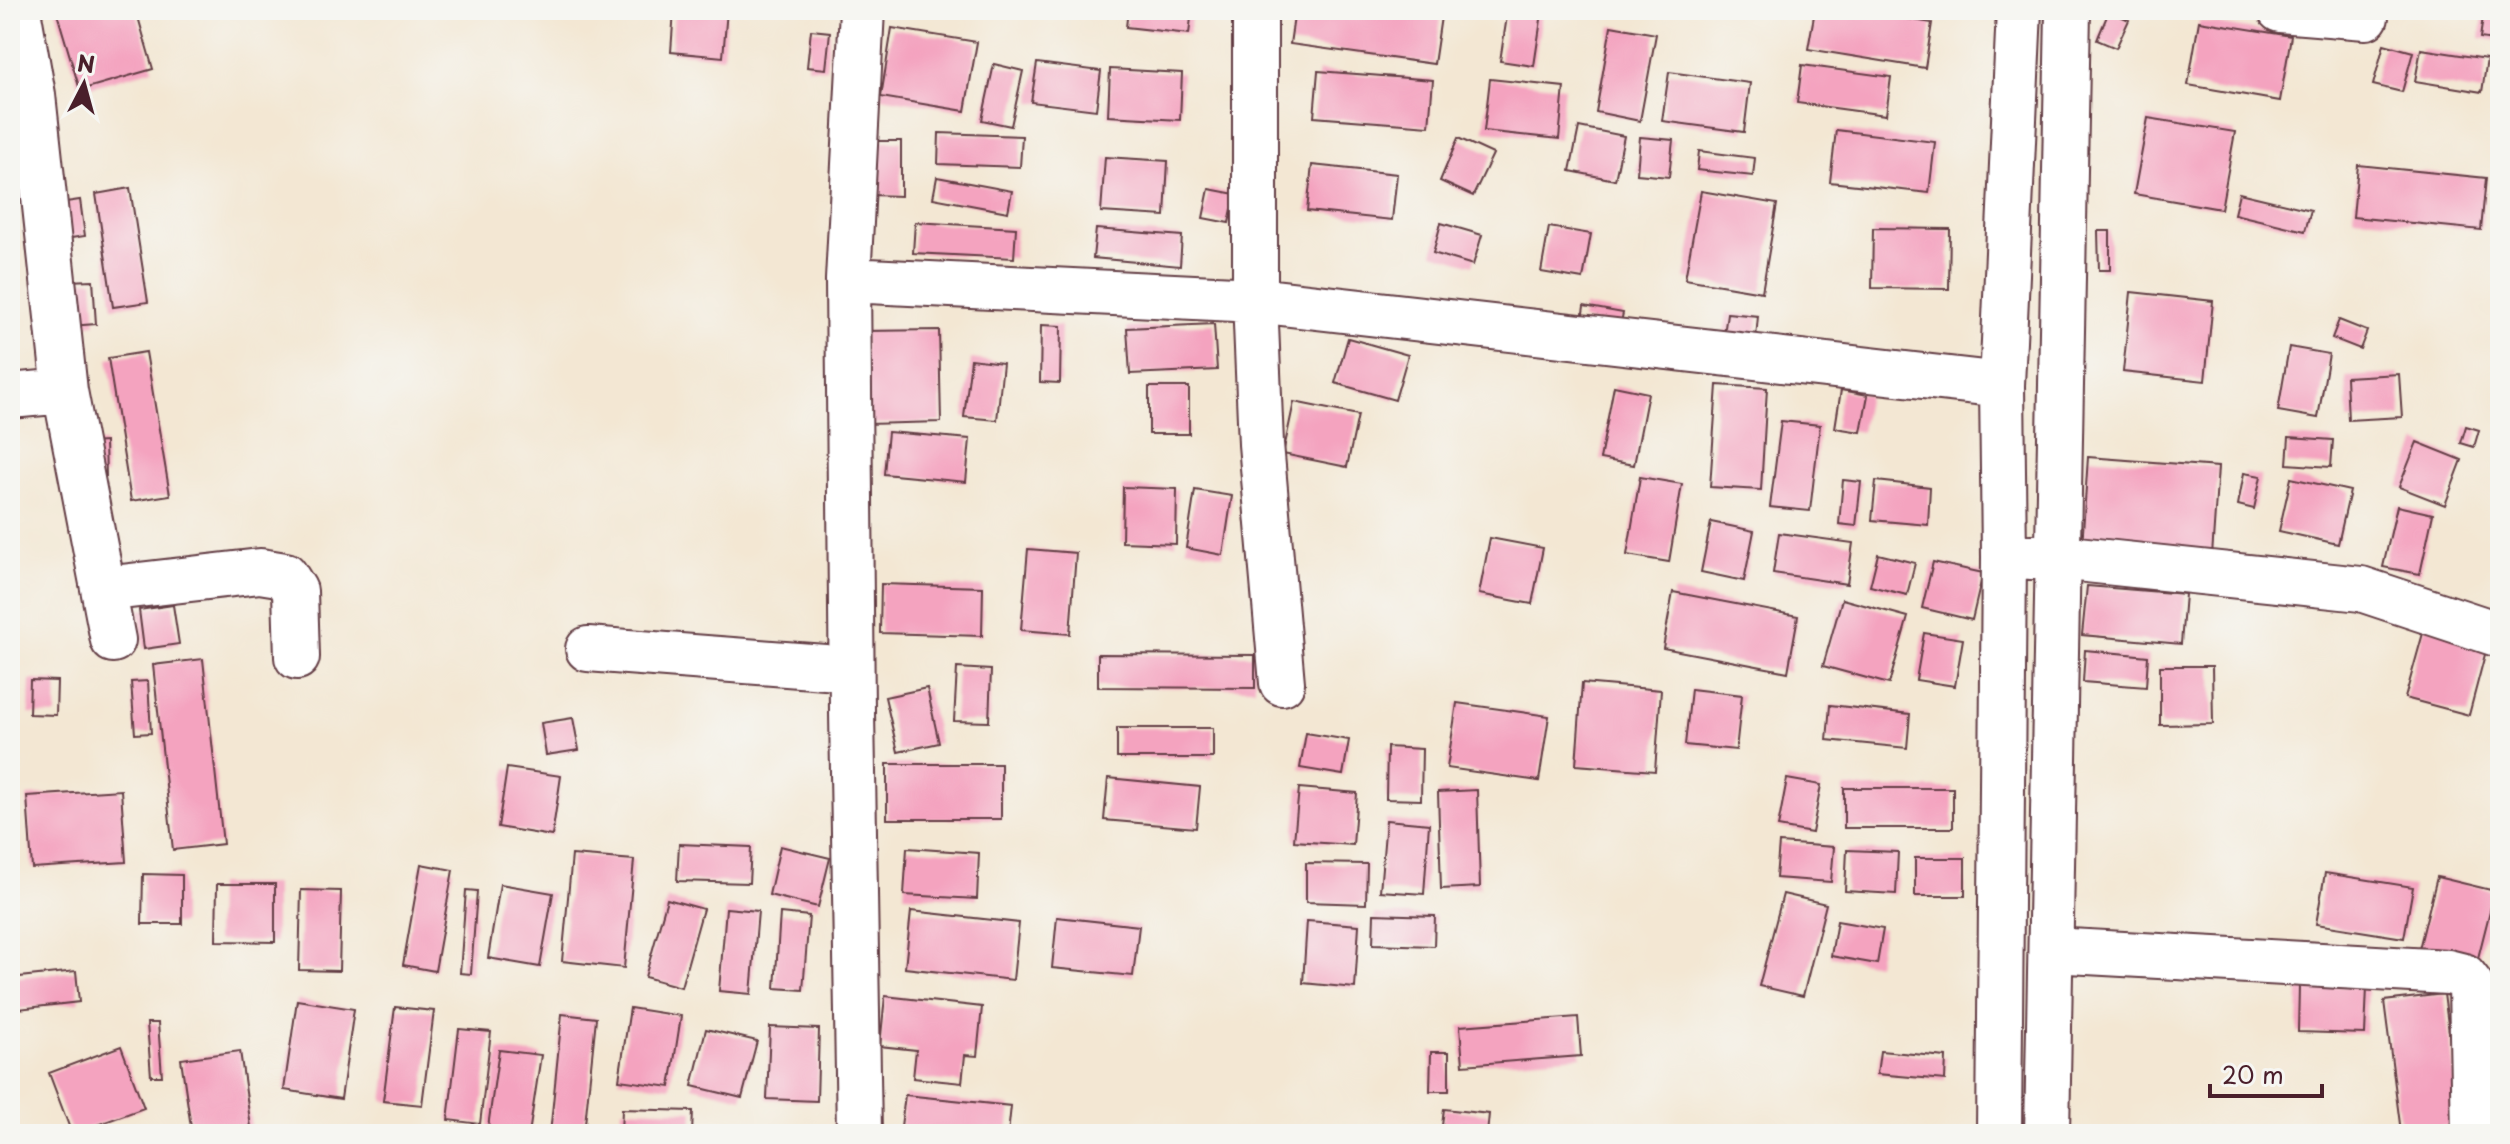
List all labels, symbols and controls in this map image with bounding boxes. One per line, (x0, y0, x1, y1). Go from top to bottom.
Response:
north arrow (44, 44, 124, 124)
text: N (76, 45, 97, 80)
scale bar (2210, 1048, 2322, 1098)
text: 20 m (2222, 1056, 2284, 1092)

